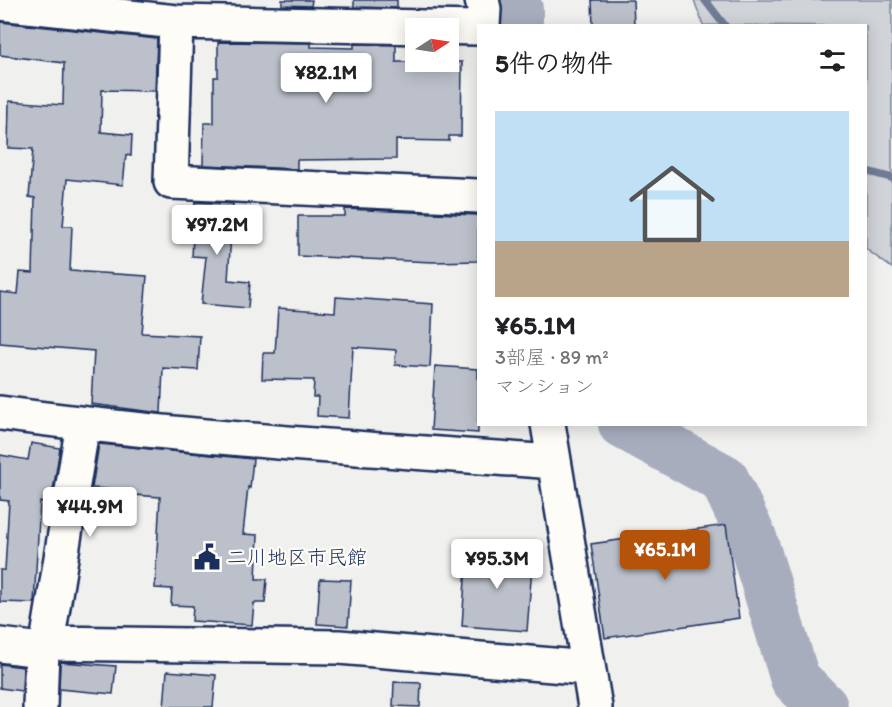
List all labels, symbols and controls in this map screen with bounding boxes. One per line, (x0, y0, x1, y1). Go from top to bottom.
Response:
north arrow (405, 18, 459, 72)
map controls (405, 18, 459, 72)
icon: filters (816, 44, 849, 77)
text: 5件の物件 (495, 47, 613, 79)
pin: ¥82.1M (277, 53, 375, 104)
text: ¥82.1M (295, 60, 357, 84)
icon: home (618, 150, 726, 258)
pin: ¥97.2M (168, 205, 266, 256)
text: ¥97.2M (186, 212, 248, 236)
text: ¥65.1M (495, 309, 576, 341)
text: 3部屋 · 89 m² (495, 345, 609, 369)
text: マンション (495, 374, 594, 398)
pin: ¥44.9M (41, 487, 139, 538)
text: ¥44.9M (57, 494, 123, 518)
pin: ¥65.1M (616, 530, 714, 581)
text: ¥65.1M (634, 537, 696, 561)
pin: ¥95.3M (448, 539, 546, 590)
public building icon: 二川地区市民館 (192, 542, 222, 572)
place label: 二川地区市民館 (227, 545, 367, 569)
text: ¥95.3M (465, 546, 529, 570)

